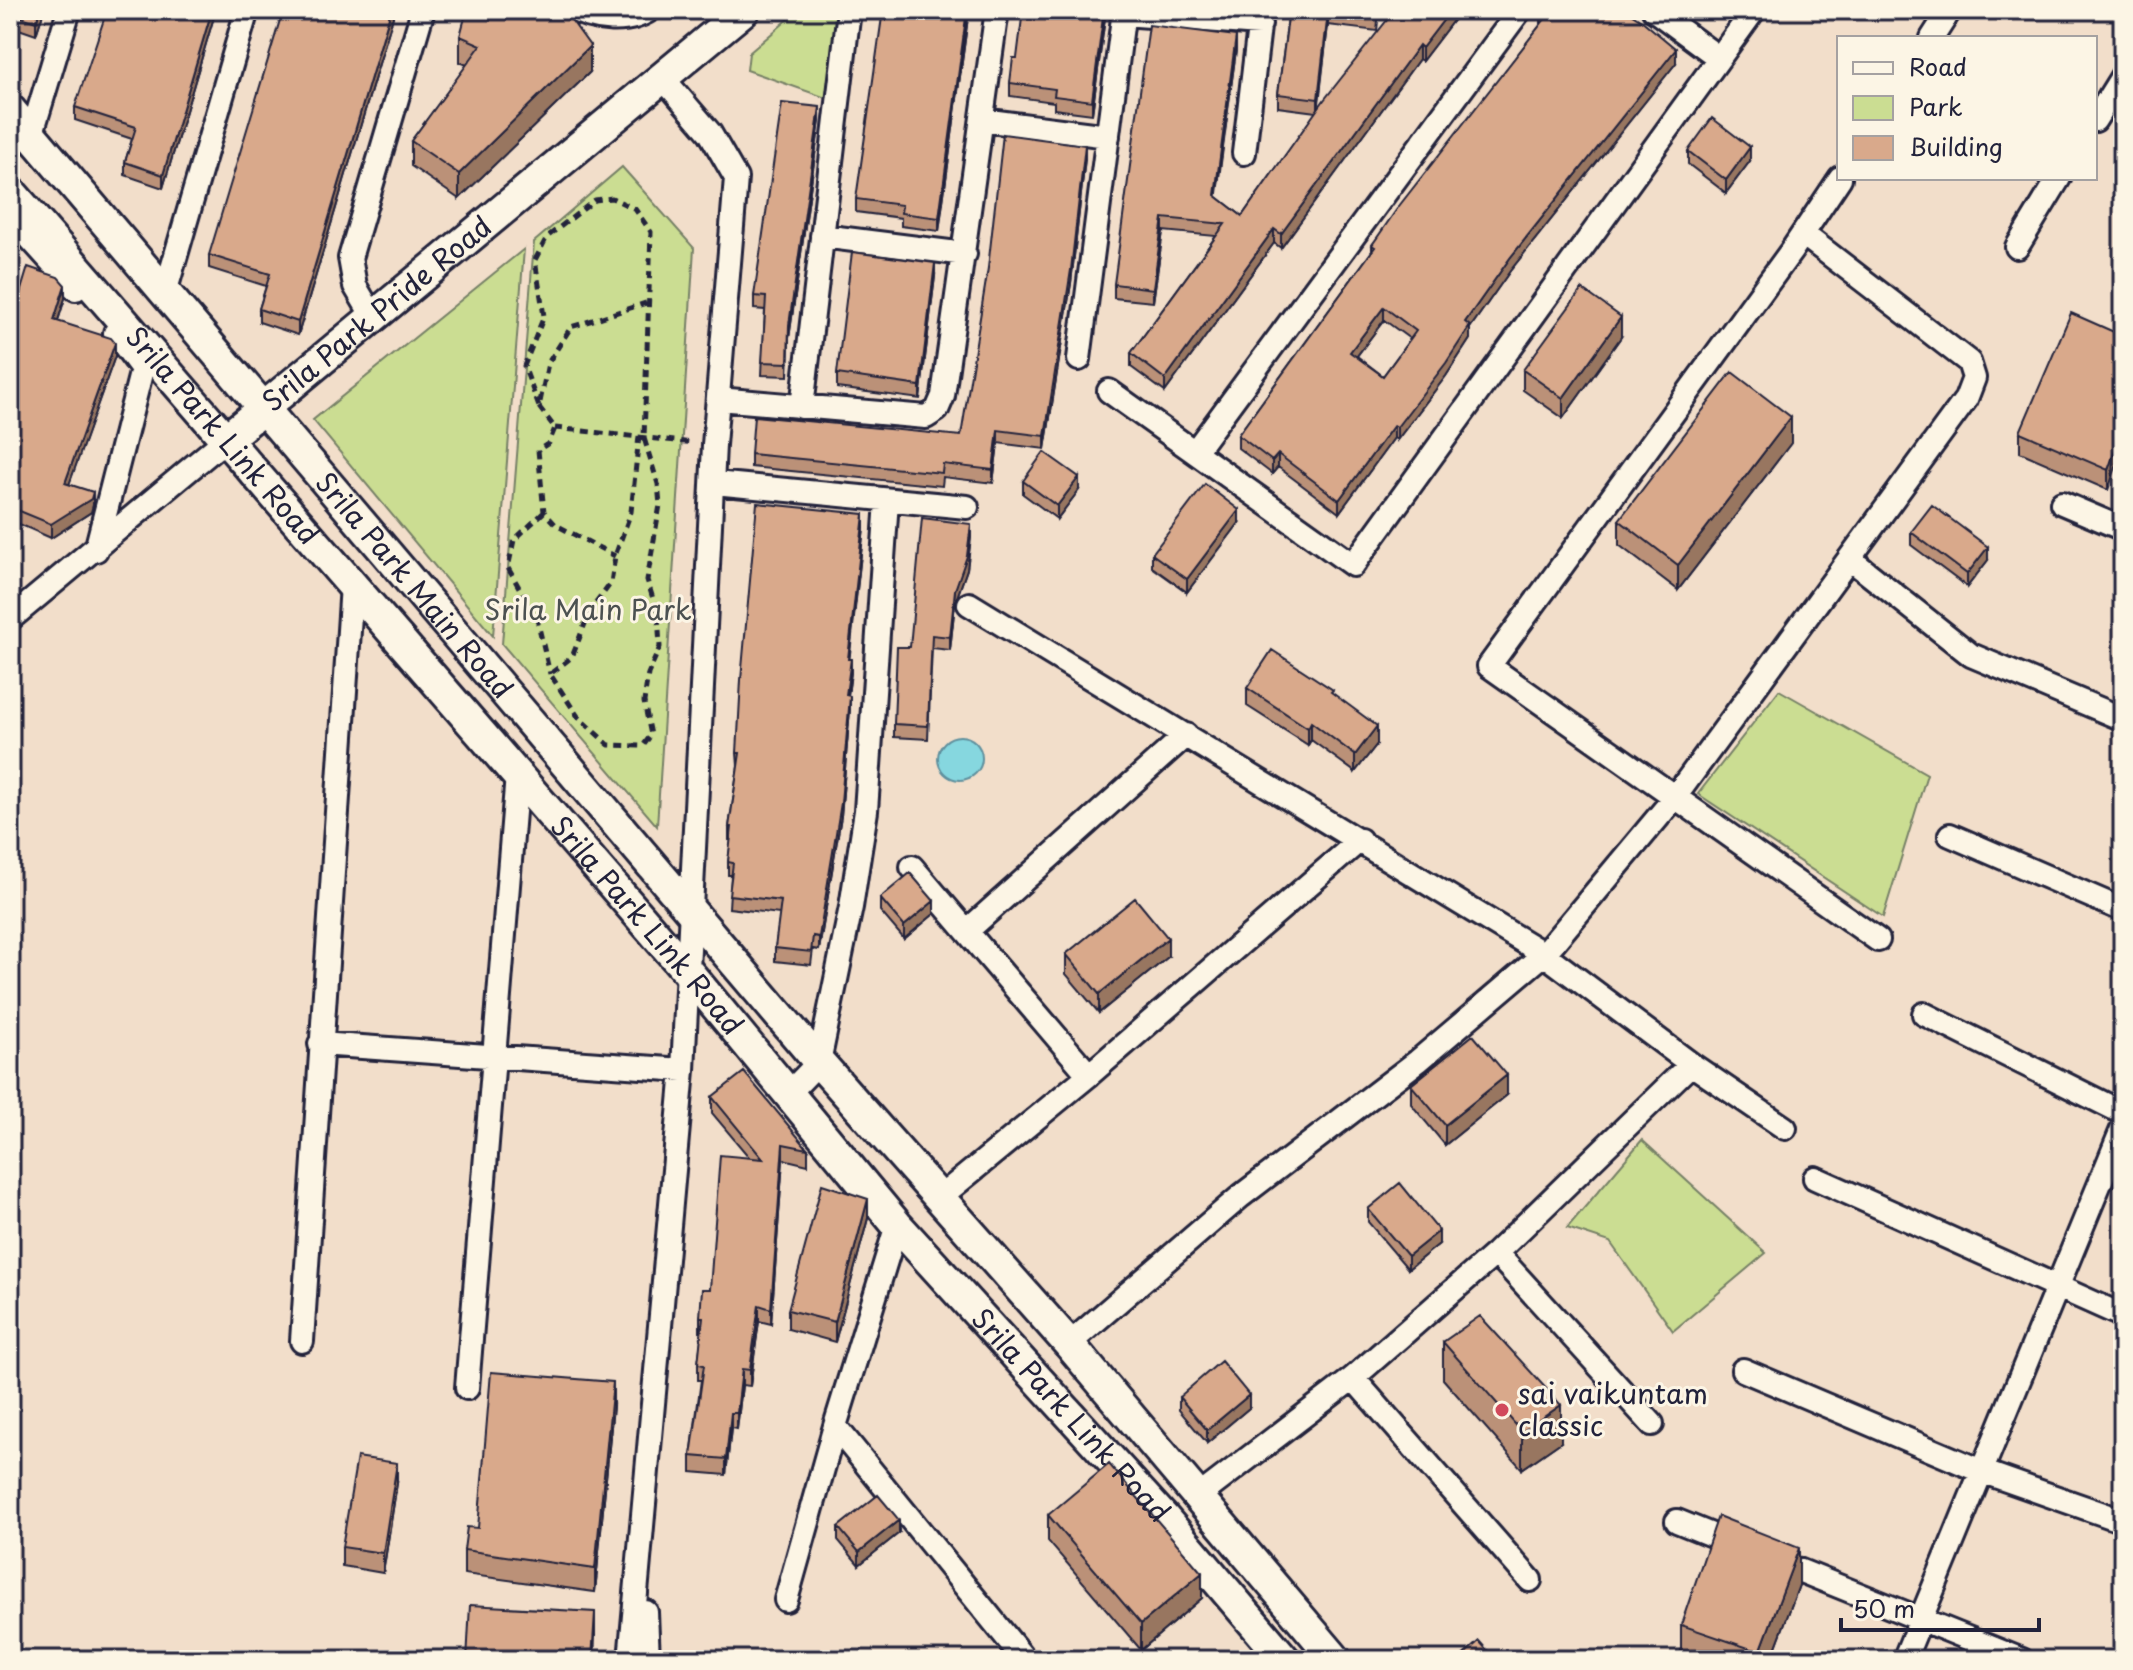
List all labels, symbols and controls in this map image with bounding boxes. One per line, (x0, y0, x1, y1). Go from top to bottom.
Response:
legend (1837, 36, 2097, 180)
text: Road (1909, 48, 1967, 84)
text: Park (1909, 88, 1963, 124)
text: Building (1909, 128, 2003, 164)
street label: Srila Park Pride Road (252, 205, 500, 421)
street label: Srila Park Link Road (116, 316, 331, 553)
street label: Srila Park Main Road (306, 462, 524, 707)
park label: Srila Main Park (484, 587, 692, 630)
street label: Srila Park Link Road (541, 805, 754, 1044)
street label: Srila Park Link Road (962, 1298, 1181, 1531)
place label: sai vaikuntam classic (1518, 1371, 1708, 1446)
marker: sai vaikuntam classic (1493, 1401, 1511, 1419)
scale bar (1841, 1582, 2039, 1632)
text: 50 m (1853, 1590, 1915, 1626)

